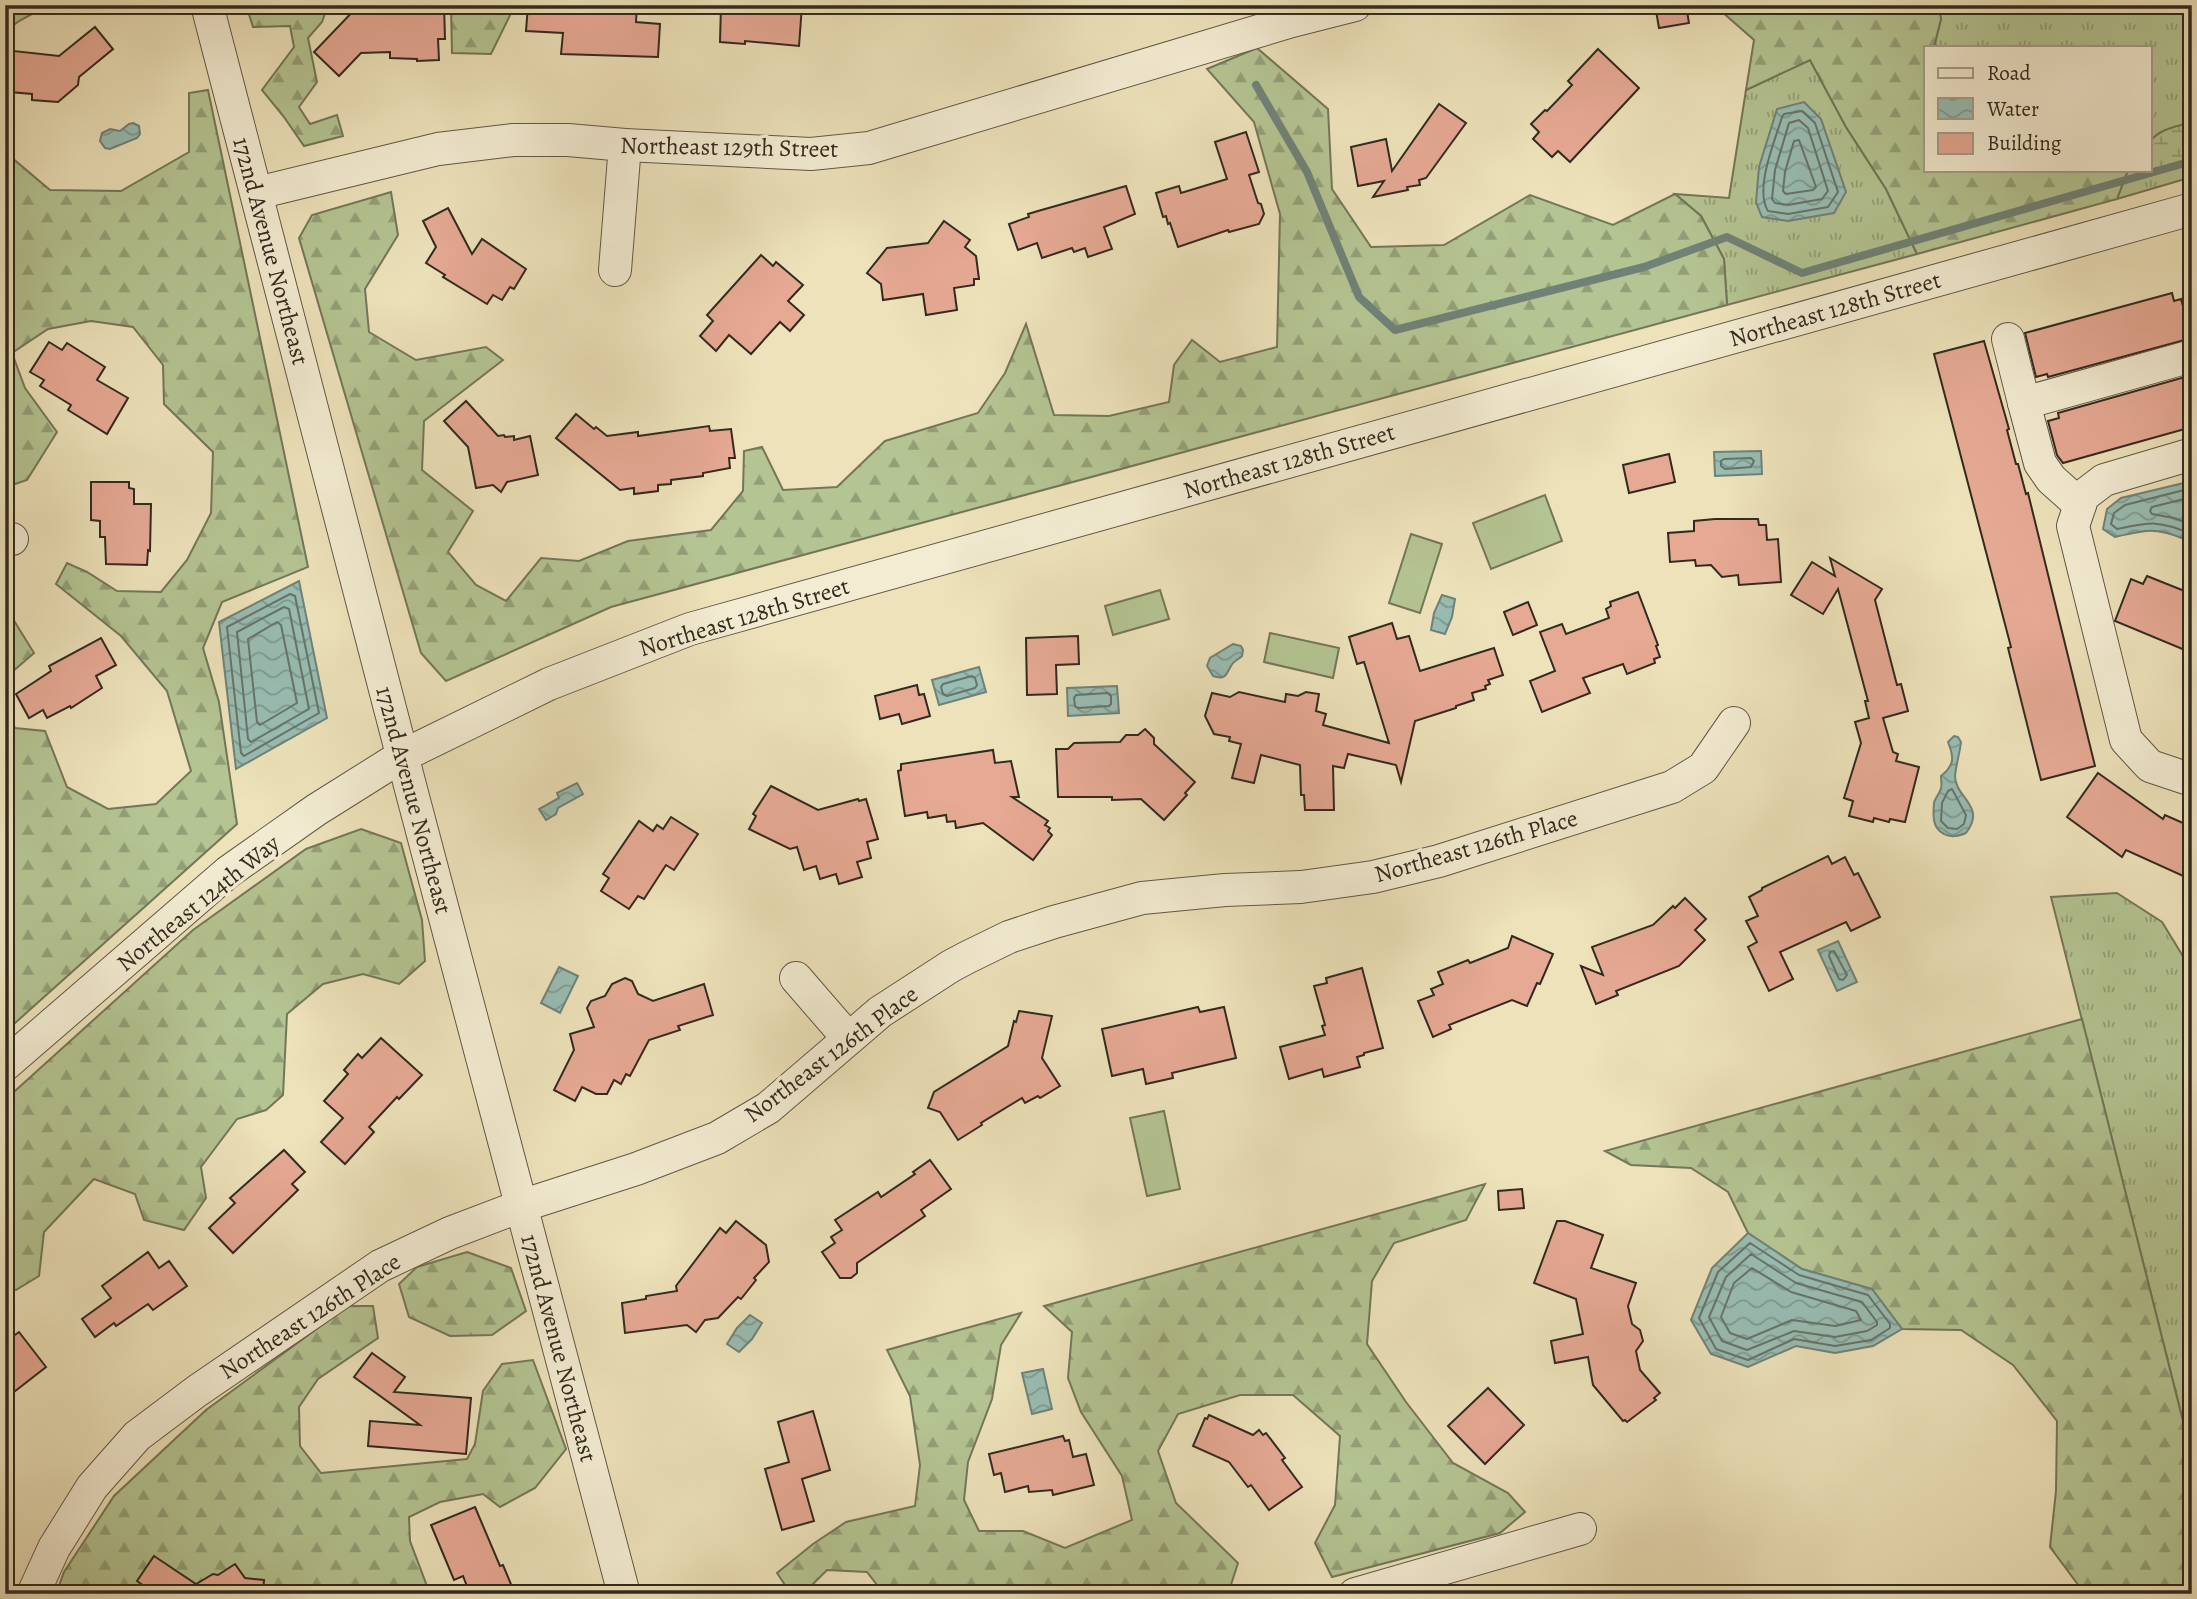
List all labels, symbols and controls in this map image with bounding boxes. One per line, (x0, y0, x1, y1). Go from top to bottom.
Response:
legend (1924, 46, 2152, 172)
text: Road (1987, 59, 2031, 87)
text: Water (1986, 95, 2039, 123)
street label: Northeast 129th Street (620, 129, 838, 165)
text: Building (1987, 129, 2062, 157)
street label: 172nd Avenue Northeast (225, 133, 317, 369)
street label: Northeast 128th Street (1725, 263, 1945, 355)
street label: Northeast 128th Street (1179, 415, 1399, 507)
street label: Northeast 128th Street (635, 570, 853, 664)
street label: 172nd Avenue Northeast (368, 682, 460, 918)
street label: Northeast 126th Place (1371, 802, 1581, 890)
street label: Northeast 124th Way (110, 827, 286, 979)
street label: Northeast 126th Place (738, 978, 924, 1130)
street label: 172nd Avenue Northeast (513, 1230, 605, 1466)
street label: Northeast 126th Place (213, 1245, 407, 1387)

